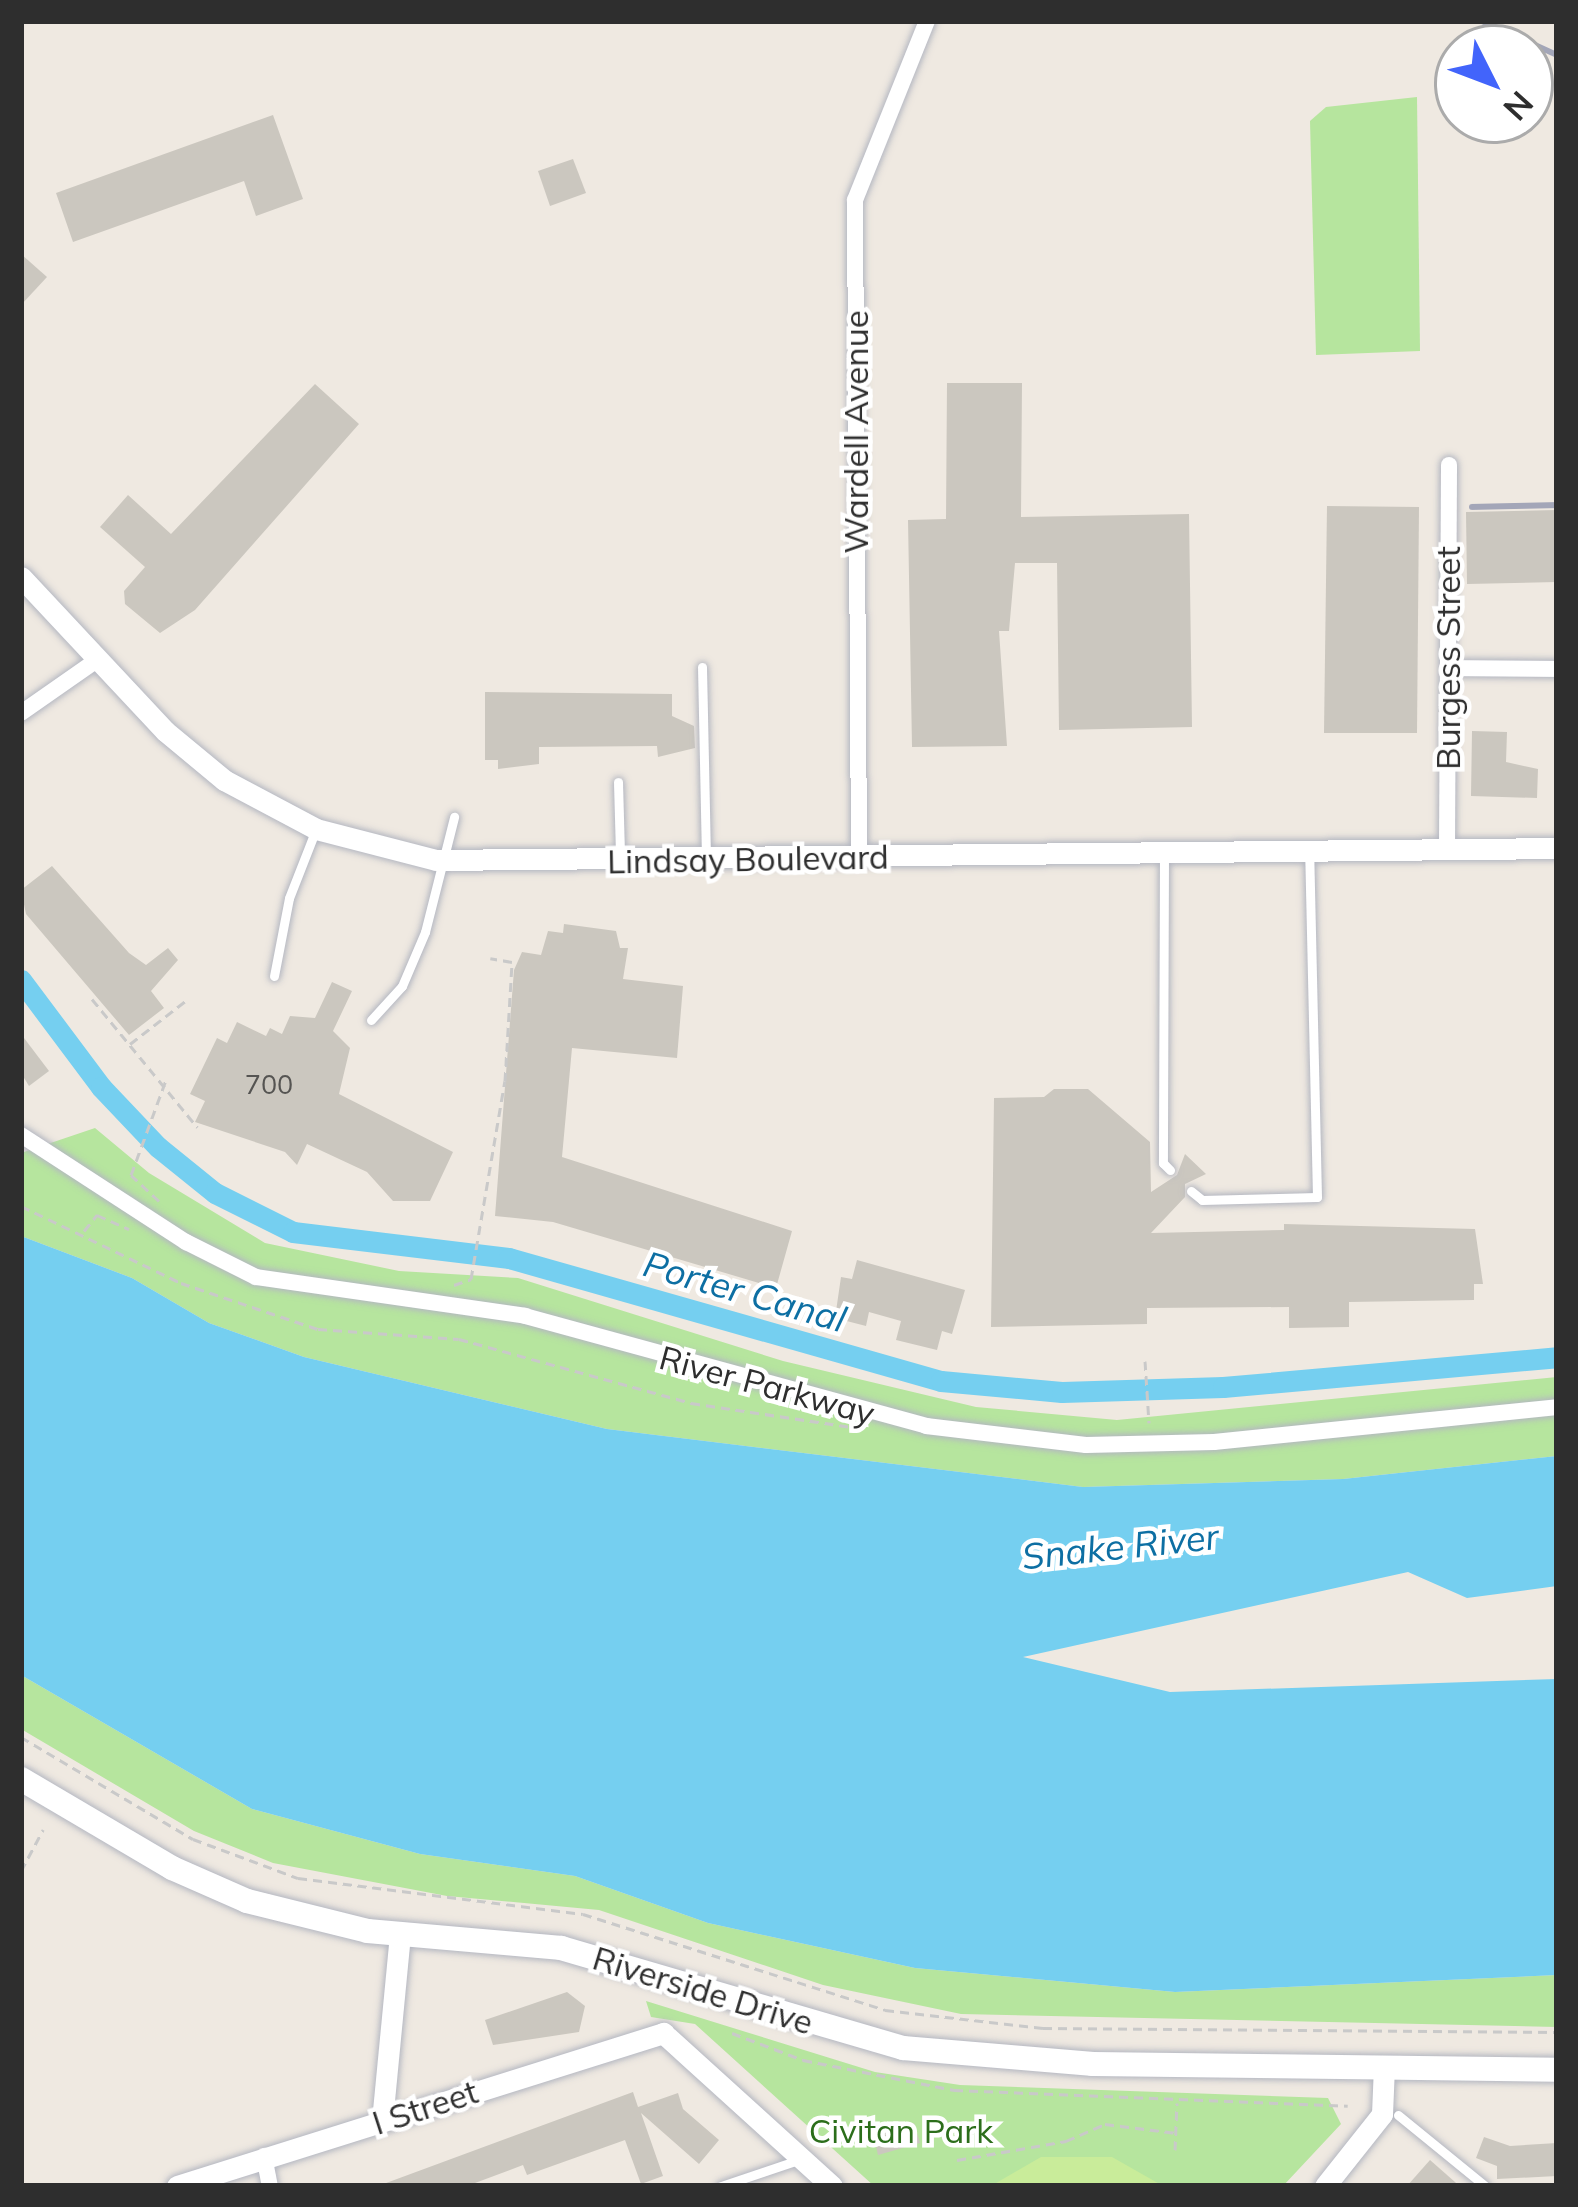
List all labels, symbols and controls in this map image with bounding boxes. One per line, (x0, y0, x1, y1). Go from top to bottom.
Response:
north arrow (1434, 24, 1554, 144)
text: N (1495, 83, 1542, 129)
street label: Wardell Avenue (836, 310, 876, 554)
street label: Burgess Street (1428, 546, 1468, 770)
street label: Lindsay Boulevard (607, 837, 889, 881)
house number: 700 (245, 1069, 293, 1101)
water label: Porter Canal (639, 1241, 851, 1341)
street label: River Parkway (655, 1337, 879, 1433)
water label: Snake River (1020, 1514, 1220, 1578)
street label: Riverside Drive (588, 1938, 818, 2042)
street label: I Street (367, 2071, 483, 2143)
park label: Civitan Park (809, 2111, 993, 2151)

